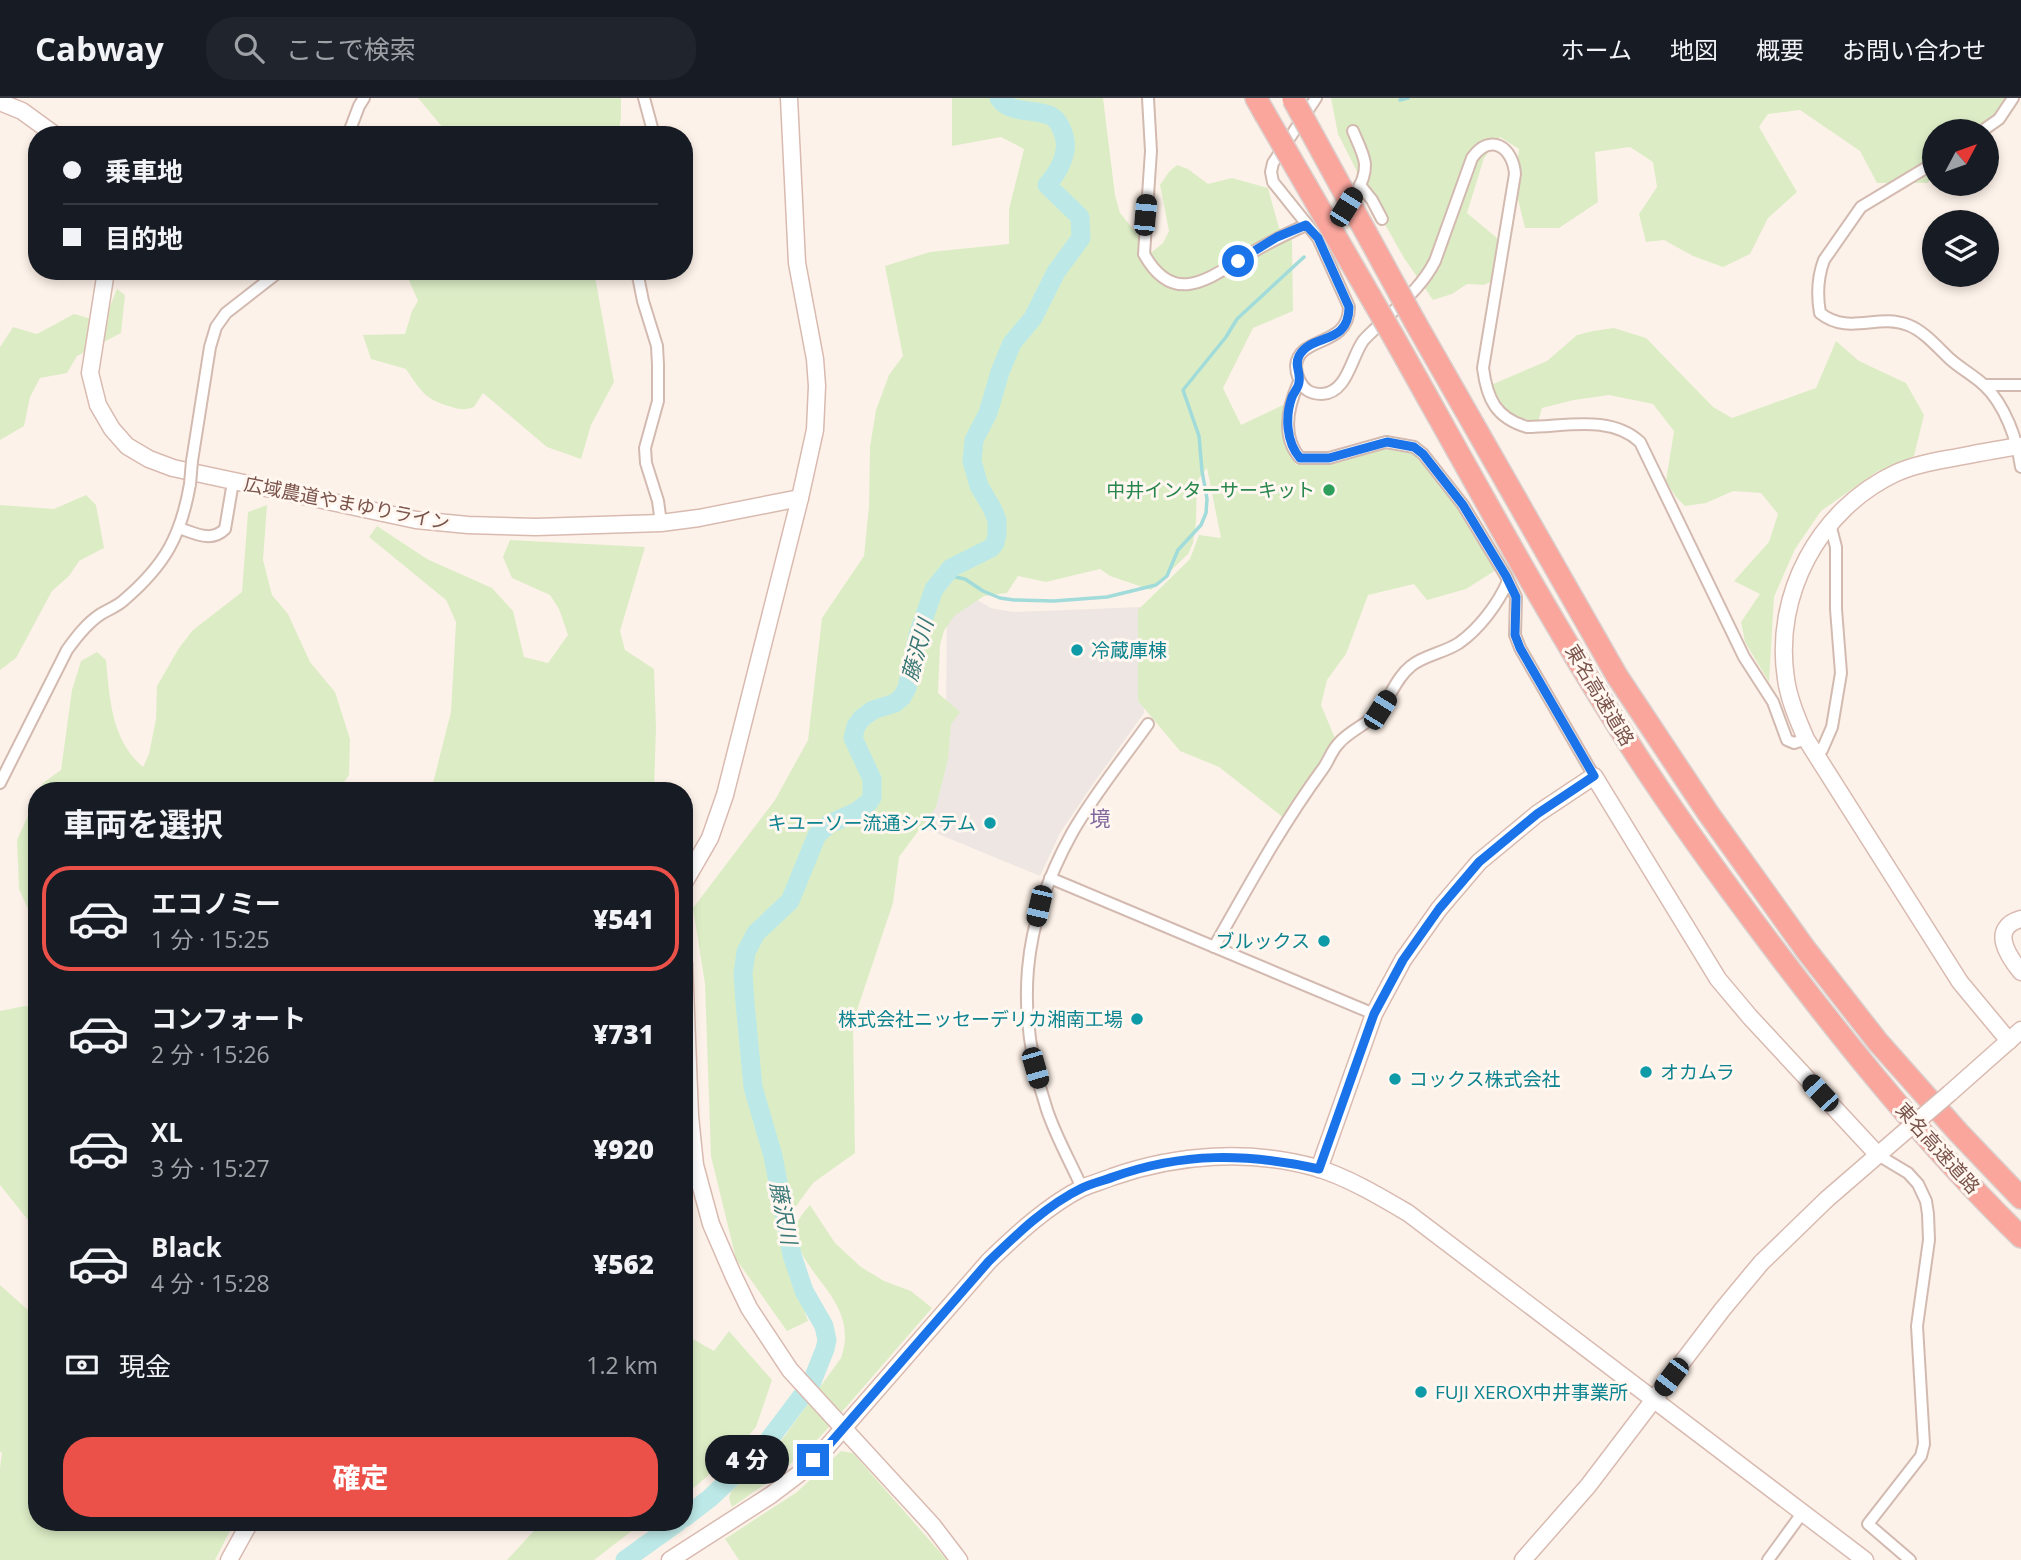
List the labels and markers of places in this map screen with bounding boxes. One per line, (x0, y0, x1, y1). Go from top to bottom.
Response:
place label: 中井インターサーキット (1106, 477, 1315, 503)
marker: 中井インターサーキット (1321, 482, 1337, 498)
place label: 冷蔵庫棟 (1091, 637, 1167, 663)
marker: 冷蔵庫棟 (1069, 642, 1085, 658)
place label: キユーソー流通システム (768, 810, 976, 836)
marker: キユーソー流通システム (982, 815, 998, 831)
place label: ブルックス (1216, 928, 1310, 954)
marker: ブルックス (1316, 933, 1332, 949)
place label: 株式会社ニッセーデリカ湘南工場 (838, 1006, 1123, 1032)
marker: 株式会社ニッセーデリカ湘南工場 (1129, 1011, 1145, 1027)
place label: オカムラ (1660, 1059, 1735, 1085)
marker: オカムラ (1638, 1064, 1654, 1080)
place label: コックス株式会社 (1409, 1066, 1560, 1092)
marker: コックス株式会社 (1387, 1071, 1403, 1087)
place label: FUJI XEROX中井事業所 (1435, 1379, 1628, 1405)
marker: FUJI XEROX中井事業所 (1413, 1384, 1429, 1400)

